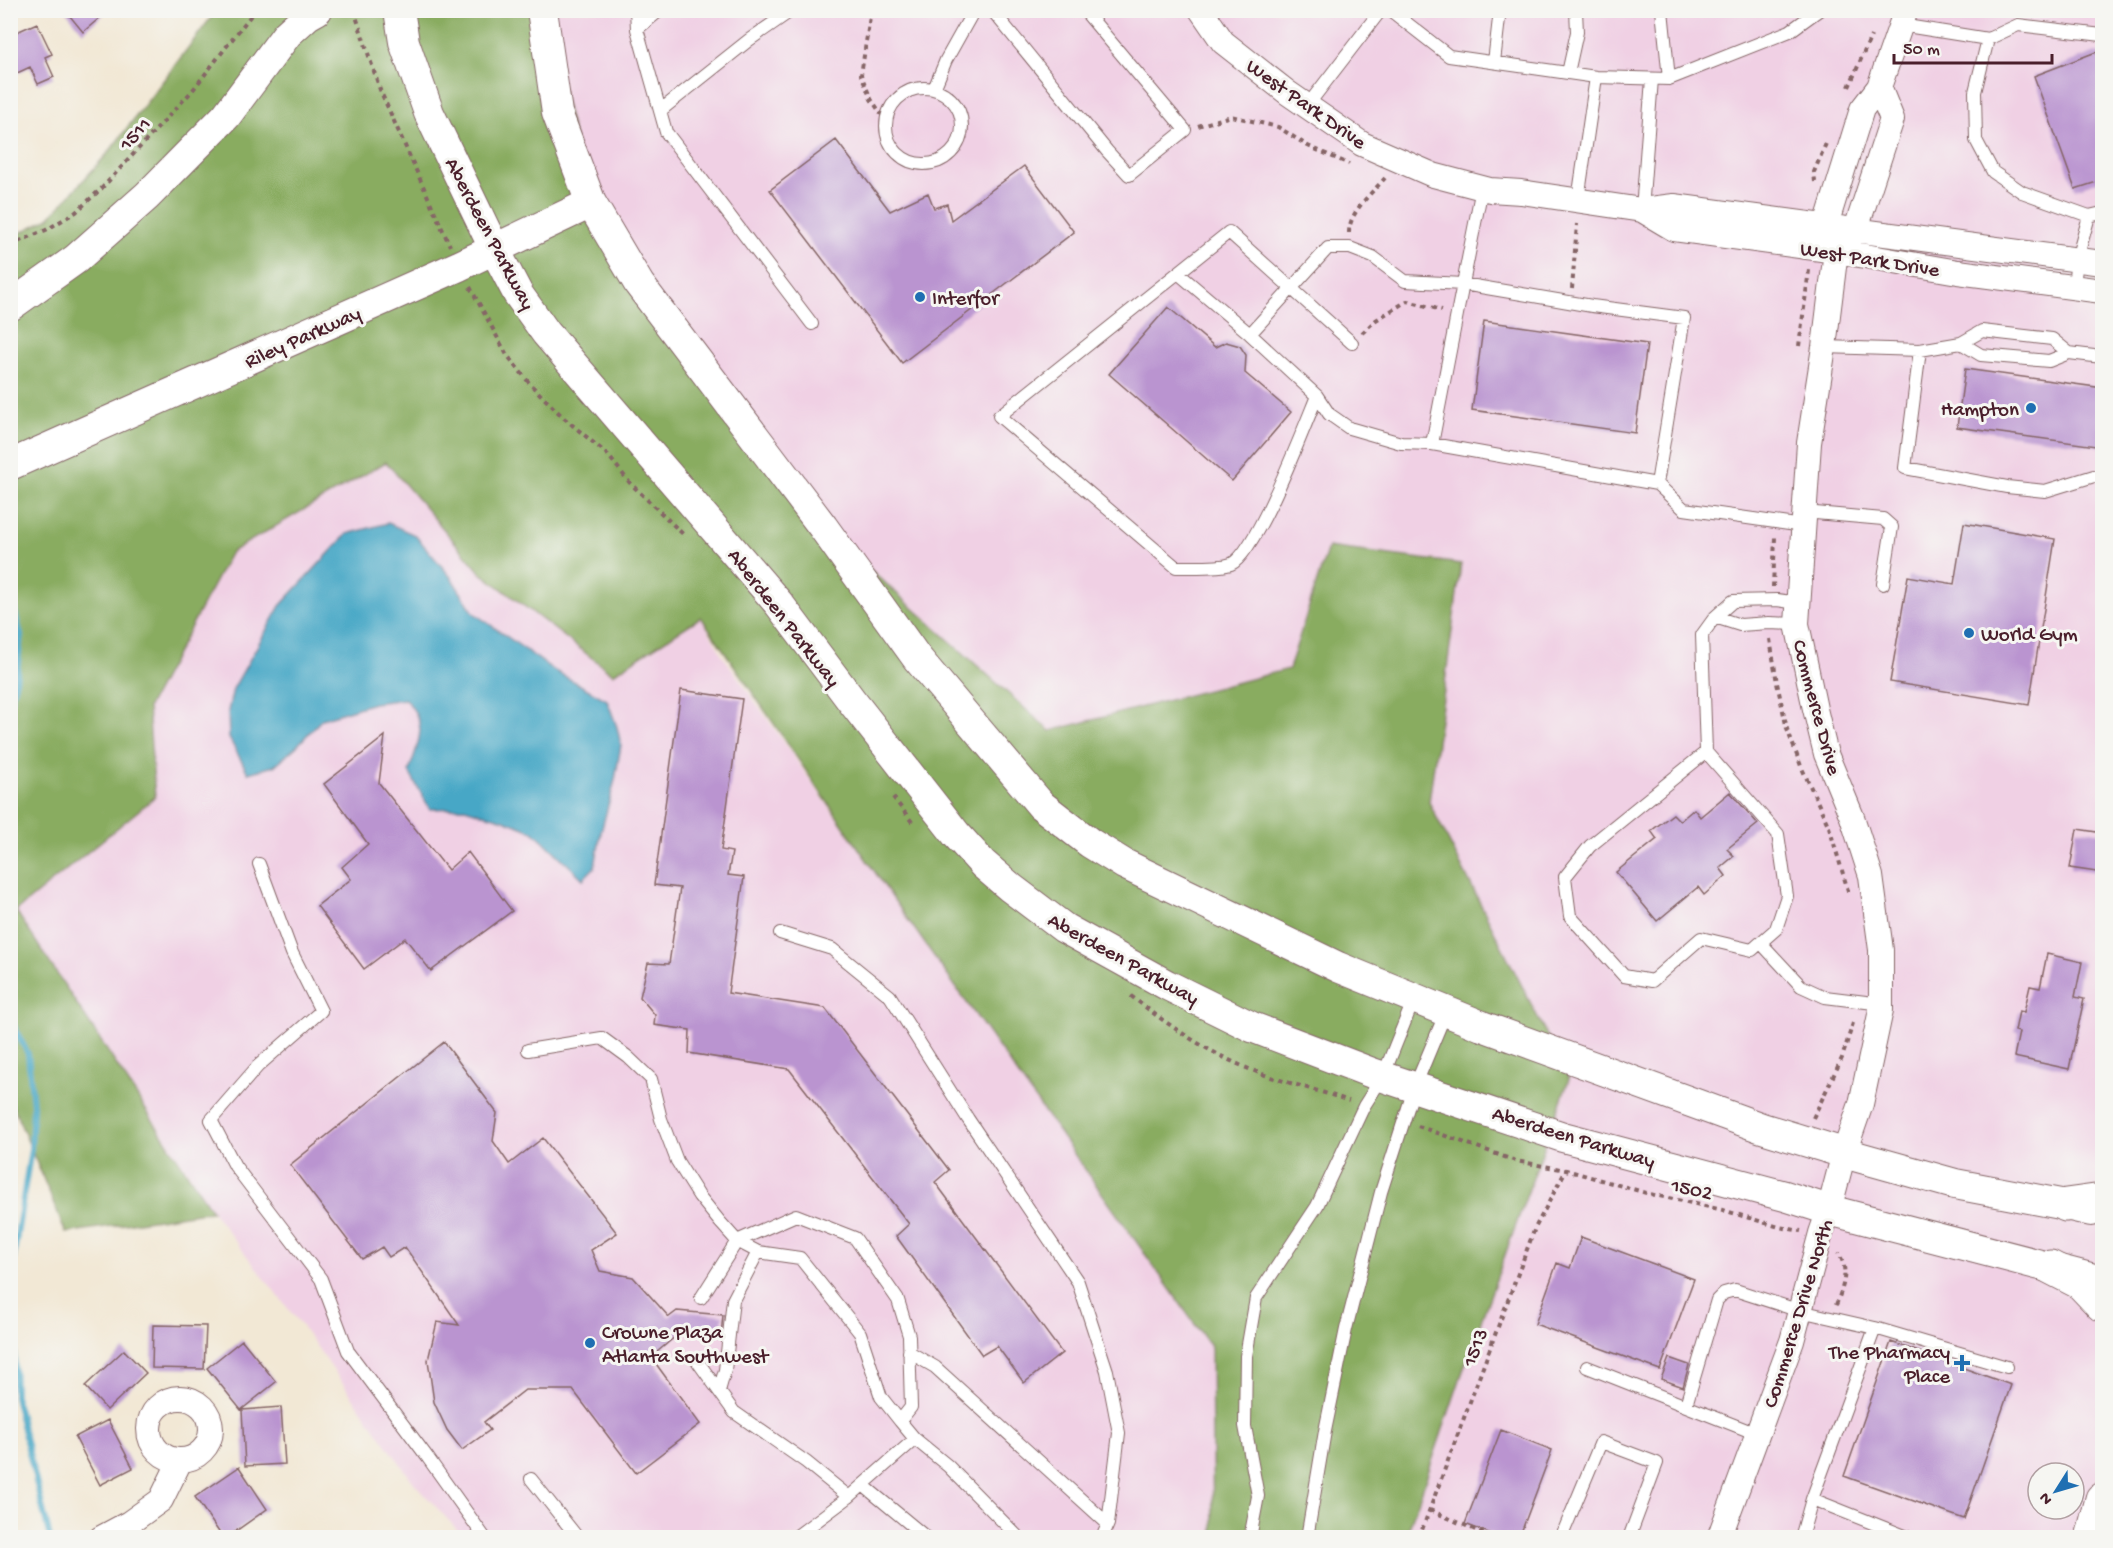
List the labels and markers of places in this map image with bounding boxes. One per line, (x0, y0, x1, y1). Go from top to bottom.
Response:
place label: Interfor (932, 288, 1000, 313)
marker: Interfor (913, 290, 927, 304)
place label: Hampton (1941, 399, 2019, 424)
marker: Hampton (2024, 401, 2038, 415)
place label: World Gym (1981, 624, 2078, 649)
marker: World Gym (1962, 626, 1976, 640)
place label: Crowne Plaza Atlanta Southwest (602, 1322, 771, 1371)
marker: Crowne Plaza Atlanta Southwest (583, 1336, 597, 1350)
place label: The Pharmacy Place (1828, 1342, 1951, 1391)
marker: The Pharmacy Place (1955, 1356, 1969, 1370)

